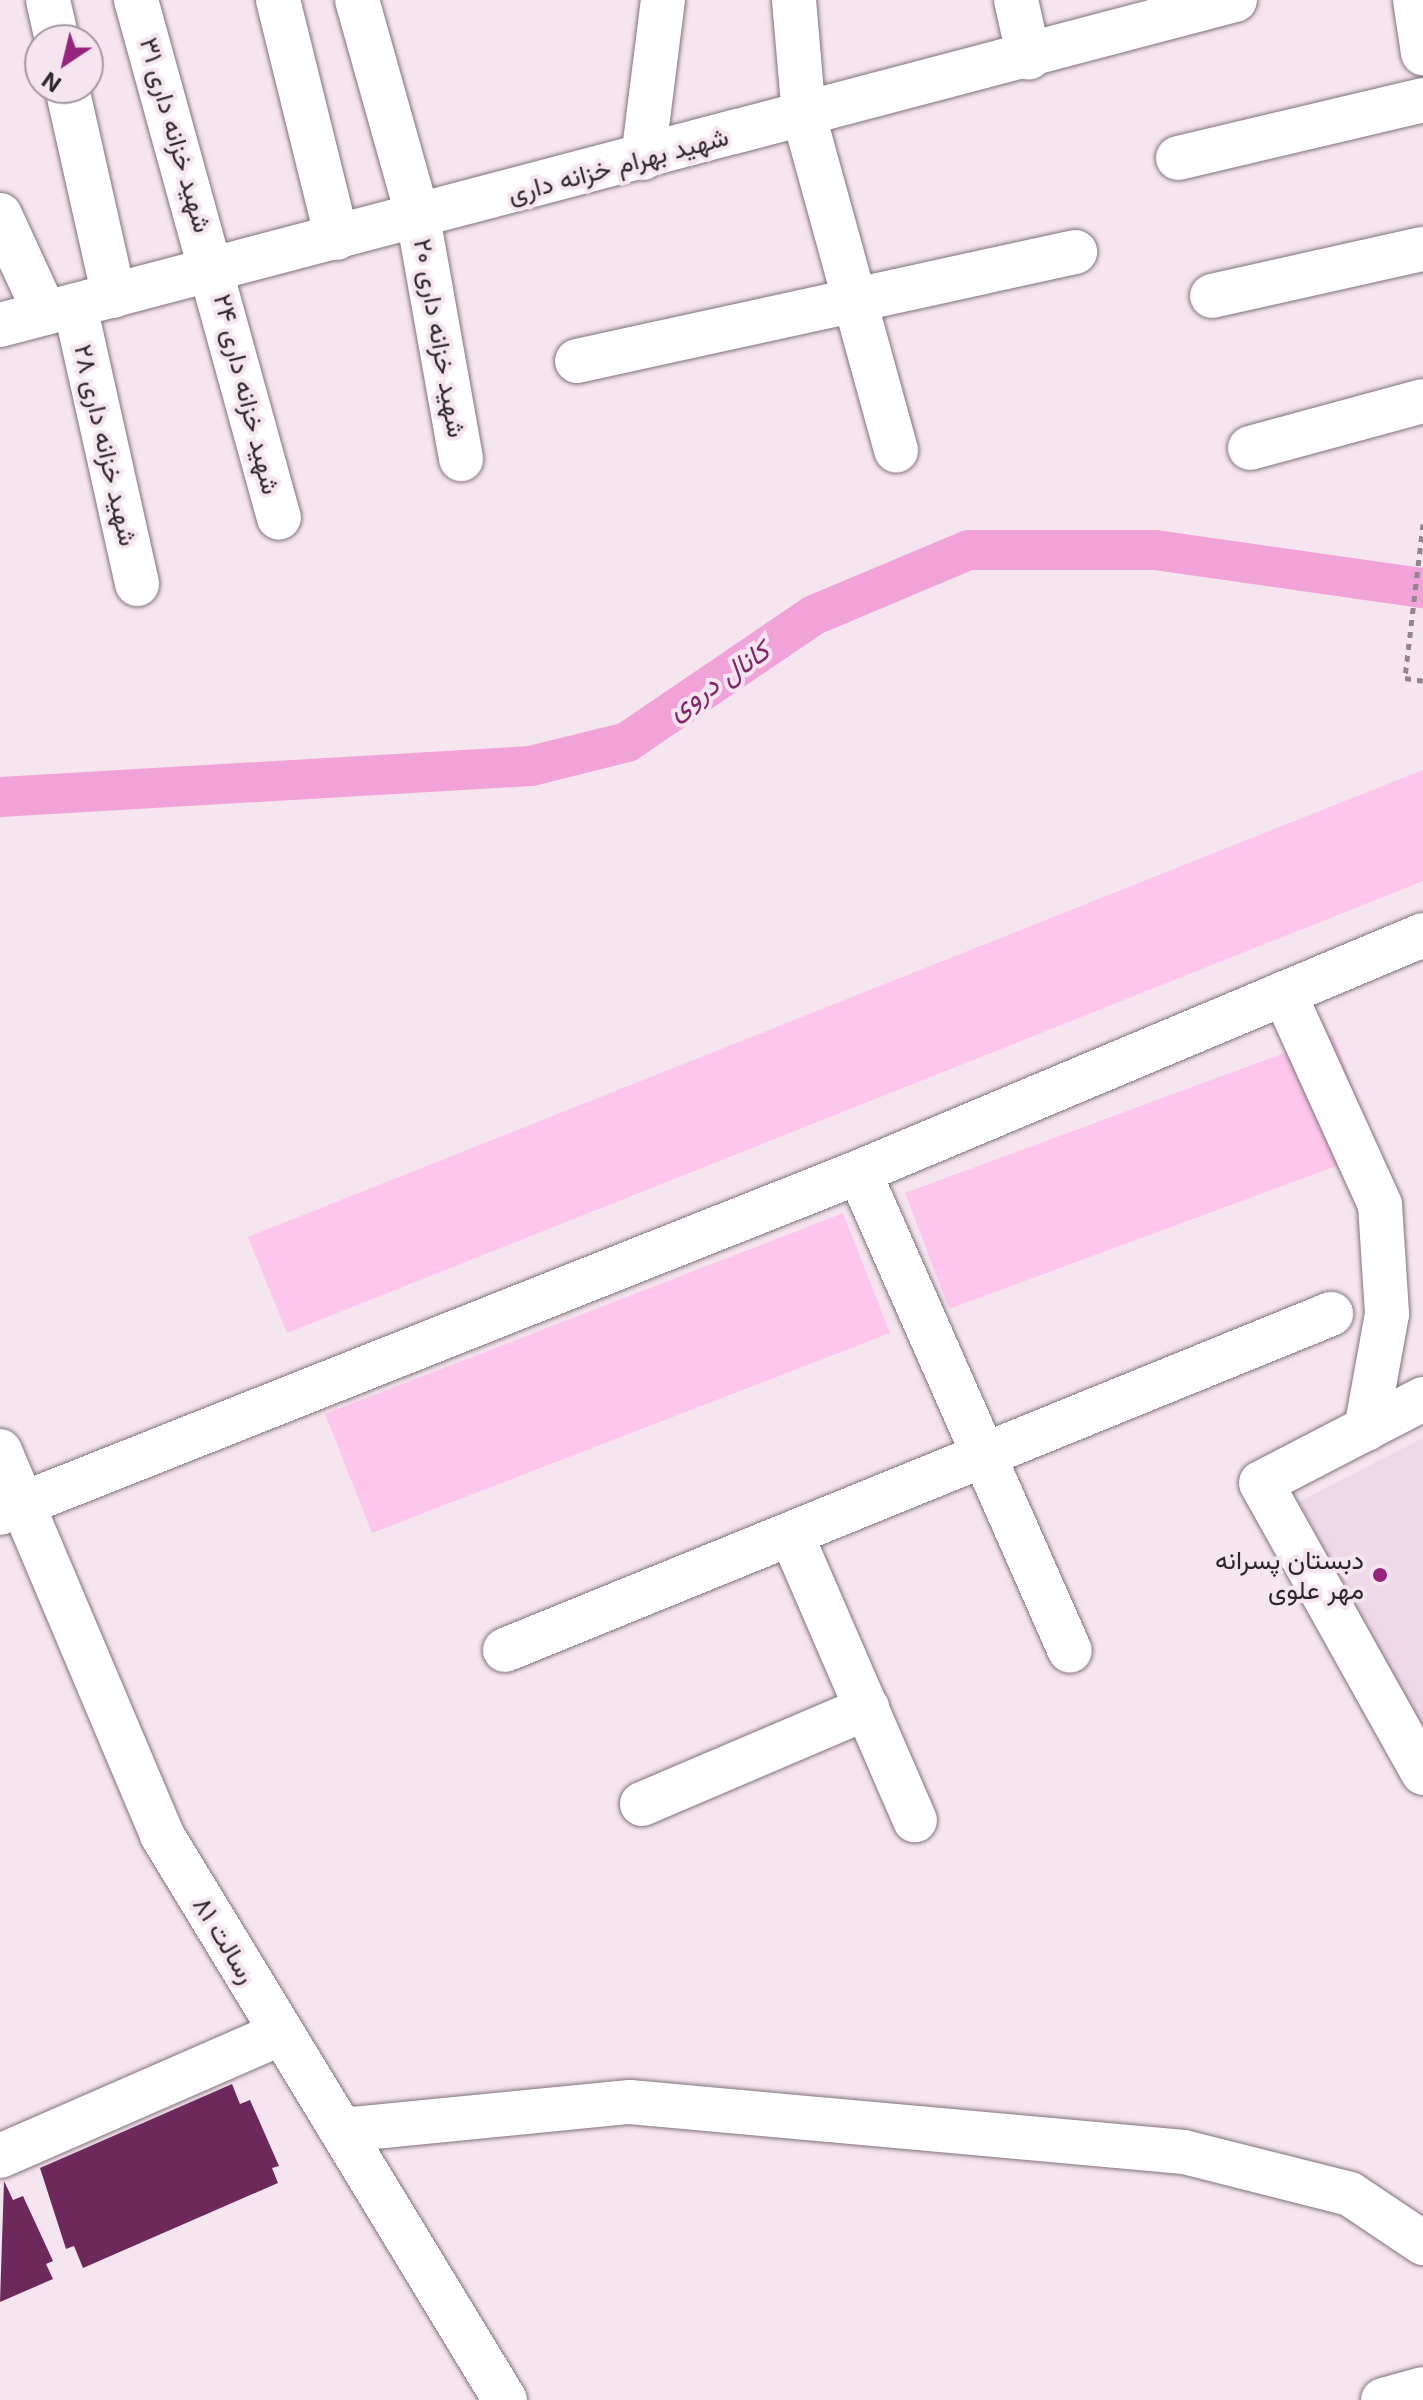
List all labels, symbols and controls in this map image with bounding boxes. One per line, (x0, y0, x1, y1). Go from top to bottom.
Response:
north arrow (24, 24, 104, 104)
street label: شهید خزانه داری ۳۱ (133, 34, 219, 236)
text: N (37, 67, 66, 97)
street label: شهید بهرام خزانه داری (504, 121, 732, 209)
street label: شهید خزانه داری ۲۰ (407, 236, 473, 440)
street label: شهید خزانه داری ۲۴ (207, 291, 287, 497)
street label: شهید خزانه داری ۲۸ (68, 341, 144, 549)
water label: کانال دروی (661, 634, 775, 726)
place label: دبستان پسرانه مهر علوی (1215, 1544, 1364, 1606)
marker: دبستان پسرانه مهر علوی (1371, 1566, 1389, 1584)
street label: رسالت ۸۱ (187, 1891, 263, 1989)

